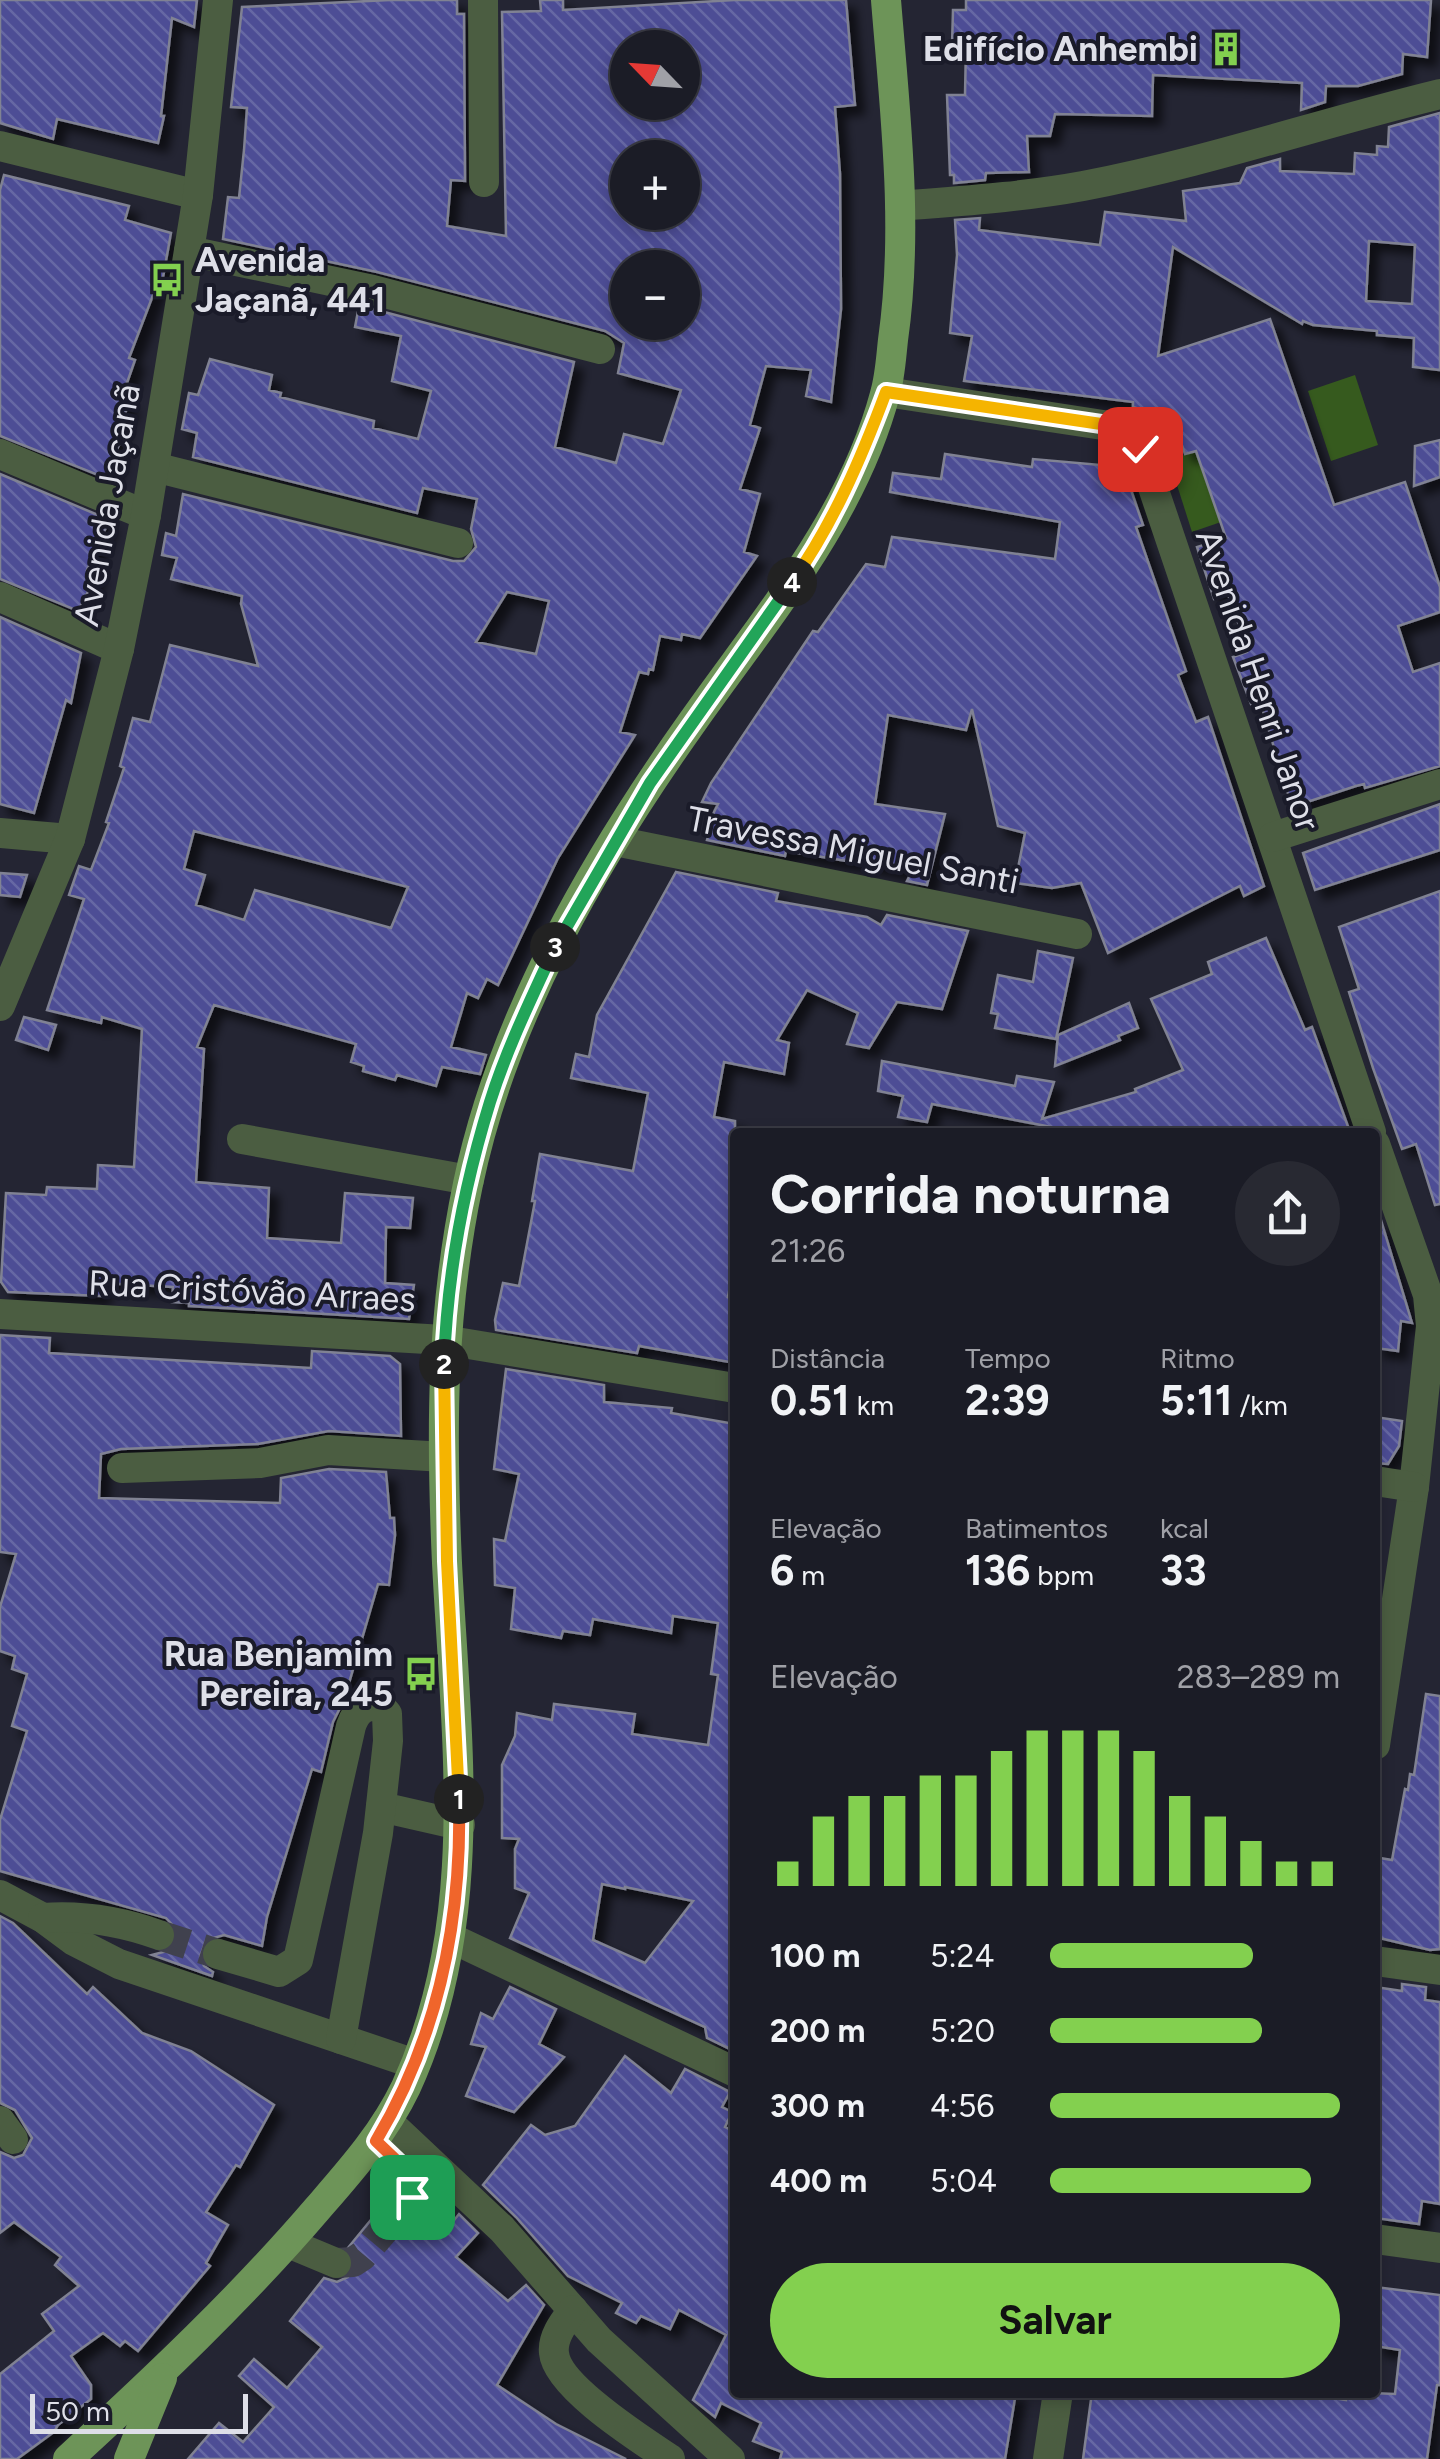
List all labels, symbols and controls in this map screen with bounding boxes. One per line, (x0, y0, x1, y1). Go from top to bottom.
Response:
place label: Edifício Anhembi (923, 28, 1198, 70)
north arrow (610, 30, 700, 120)
map controls (610, 30, 700, 340)
building icon: Edifício Anhembi (1207, 30, 1245, 68)
button: + (610, 140, 700, 230)
place label: Avenida Jaçanã, 441 (195, 239, 386, 321)
button: − (610, 250, 700, 340)
bus stop icon: Avenida Jaçanã, 441 (148, 261, 186, 299)
street label: Avenida Jaçanã (65, 381, 149, 629)
pin (1098, 407, 1183, 492)
icon: check (1113, 422, 1168, 477)
street label: Avenida Henri Janor (1187, 524, 1329, 836)
pin: 4 (767, 557, 817, 607)
text: 4 (783, 565, 801, 599)
street label: Travessa Miguel Santi (684, 797, 1022, 903)
pin: 3 (530, 922, 580, 972)
text: 3 (547, 930, 563, 964)
text: Corrida noturna (770, 1161, 1171, 1227)
button: share (1235, 1161, 1340, 1266)
text: 21:26 (770, 1232, 845, 1270)
street label: Rua Cristóvão Arraes (87, 1261, 417, 1321)
pin: 2 (419, 1339, 469, 1389)
text: Distância (770, 1341, 885, 1375)
text: Tempo (965, 1341, 1051, 1375)
text: Ritmo (1160, 1341, 1235, 1375)
text: 2 (436, 1347, 452, 1381)
text: 0.51 (770, 1375, 850, 1426)
text: 2:39 (965, 1375, 1050, 1426)
text: 5:11 (1160, 1375, 1233, 1426)
text: km (850, 1388, 894, 1422)
text: /km (1233, 1388, 1288, 1422)
text: Elevação (770, 1511, 882, 1545)
text: Batimentos (965, 1511, 1108, 1545)
text: kcal (1160, 1511, 1209, 1545)
text: 6 (770, 1545, 794, 1596)
text: 136 (965, 1545, 1030, 1596)
text: 33 (1160, 1545, 1207, 1596)
text: m (794, 1558, 825, 1592)
text: bpm (1030, 1558, 1094, 1592)
place label: Rua Benjamim Pereira, 245 (164, 1633, 393, 1715)
bus stop icon: Rua Benjamim Pereira, 245 (402, 1655, 440, 1693)
text: Elevação (770, 1658, 898, 1696)
text: 283–289 m (1177, 1658, 1340, 1696)
pin: 1 (434, 1774, 484, 1824)
text: 1 (453, 1782, 465, 1816)
text: 100 m (770, 1937, 861, 1975)
text: 5:24 (930, 1937, 994, 1975)
text: 200 m (770, 2012, 866, 2050)
text: 5:20 (930, 2012, 995, 2050)
text: 300 m (770, 2087, 865, 2125)
text: 4:56 (930, 2087, 994, 2125)
pin (370, 2155, 455, 2240)
text: 400 m (770, 2162, 867, 2200)
text: 5:04 (930, 2162, 997, 2200)
icon: arrive (385, 2170, 440, 2225)
button: Salvar (770, 2263, 1340, 2378)
scale bar (30, 2389, 248, 2434)
text: 50 m (45, 2394, 110, 2428)

